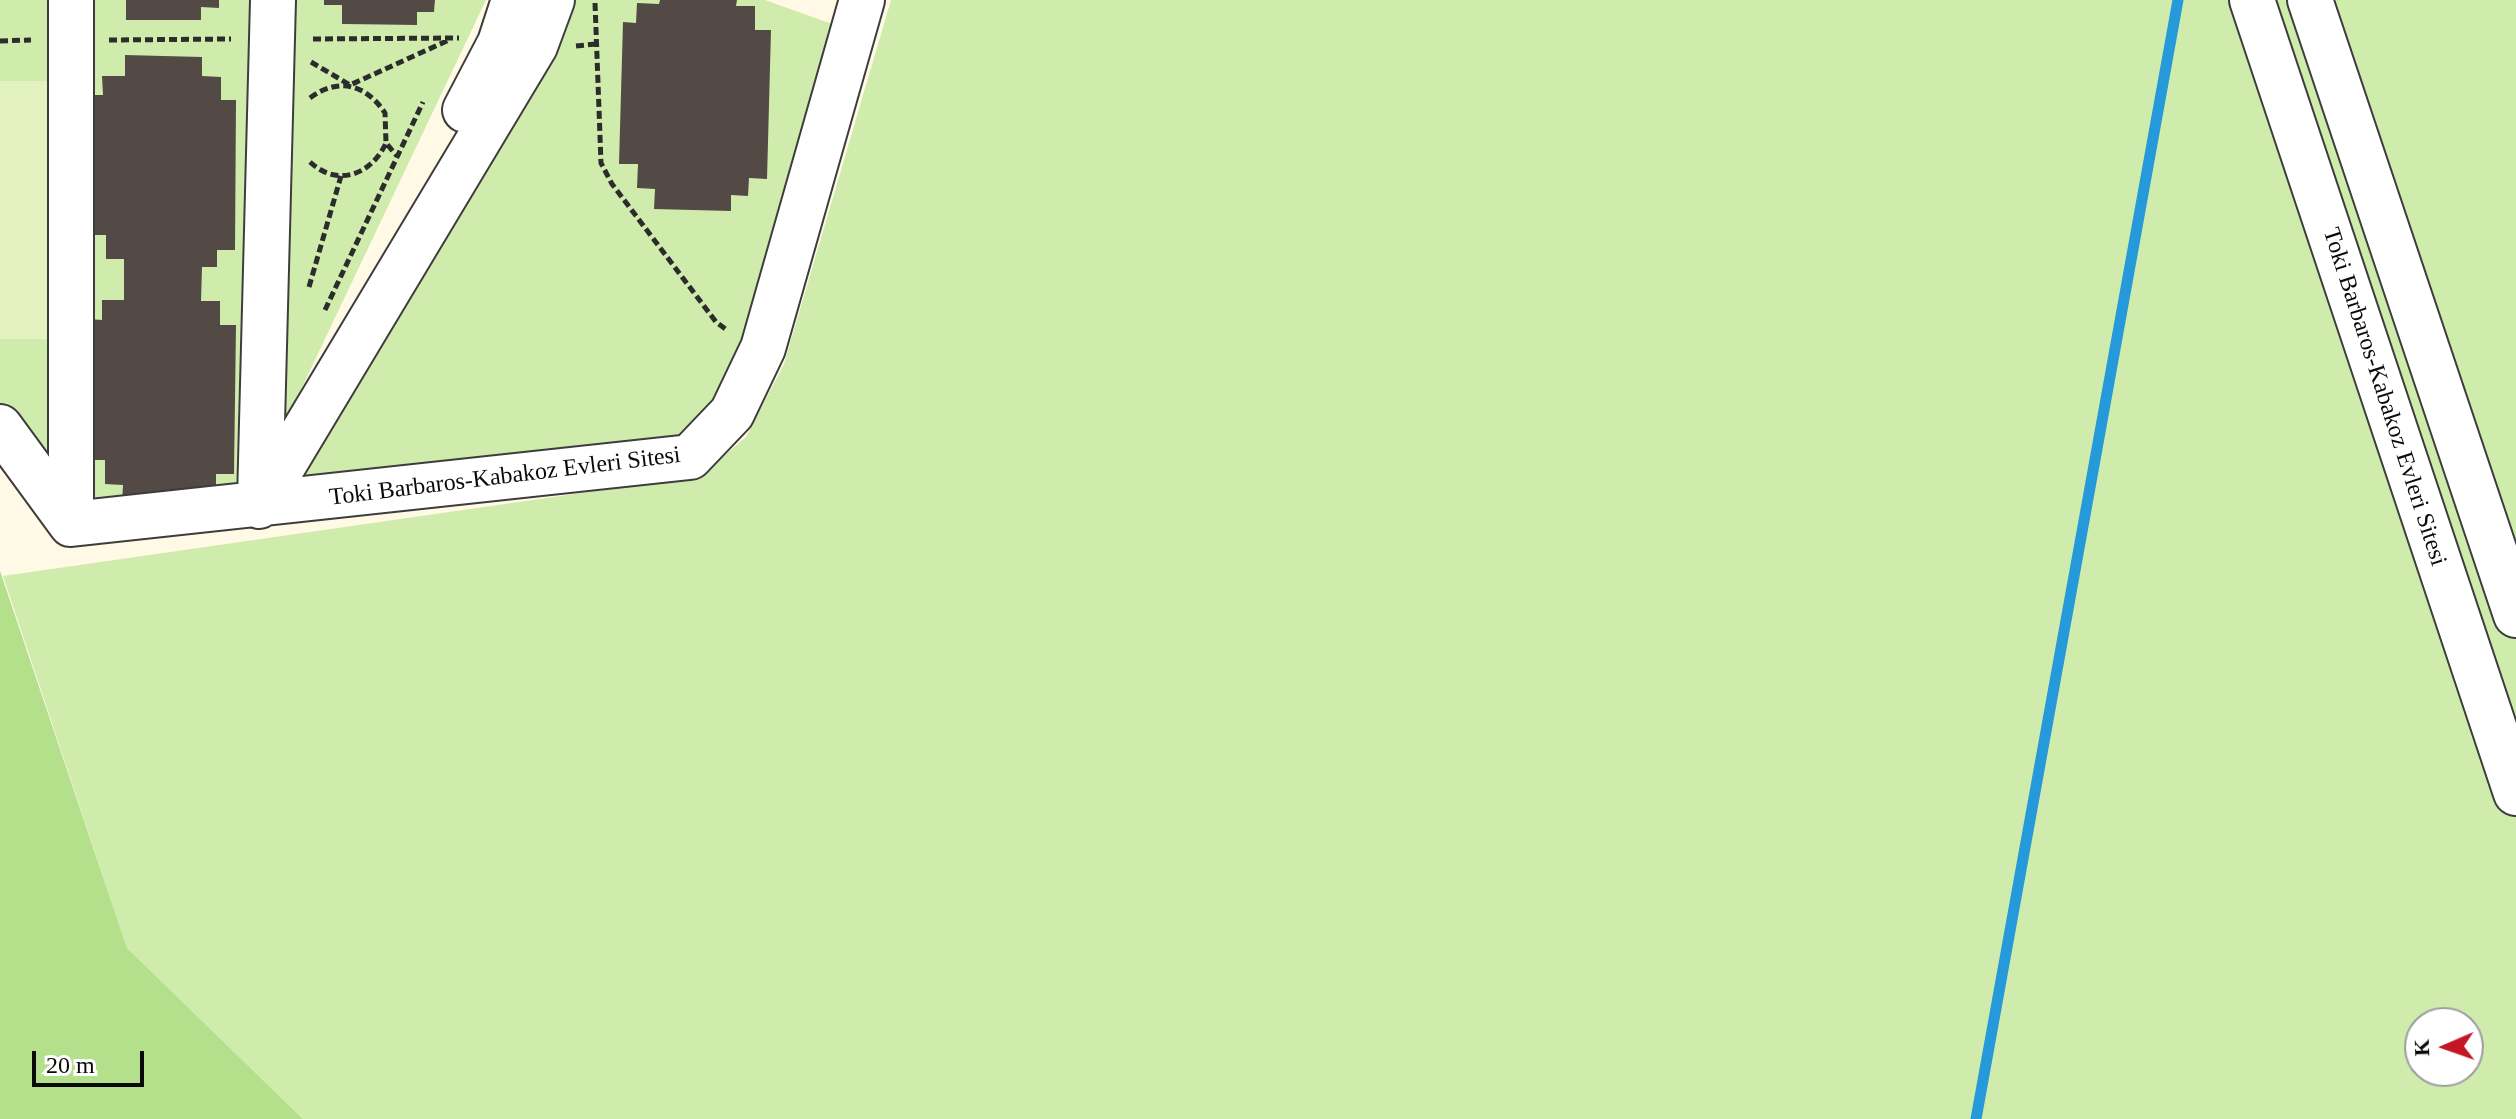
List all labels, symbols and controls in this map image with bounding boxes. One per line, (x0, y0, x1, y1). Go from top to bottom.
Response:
street label: Toki Barbaros-Kabakoz Evleri Sitesi (2316, 224, 2452, 570)
street label: Toki Barbaros-Kabakoz Evleri Sitesi (328, 441, 682, 513)
north arrow (2404, 1007, 2484, 1087)
scale bar (36, 1035, 148, 1085)
text: K (2409, 1039, 2434, 1057)
text: 20 m (46, 1052, 95, 1078)

